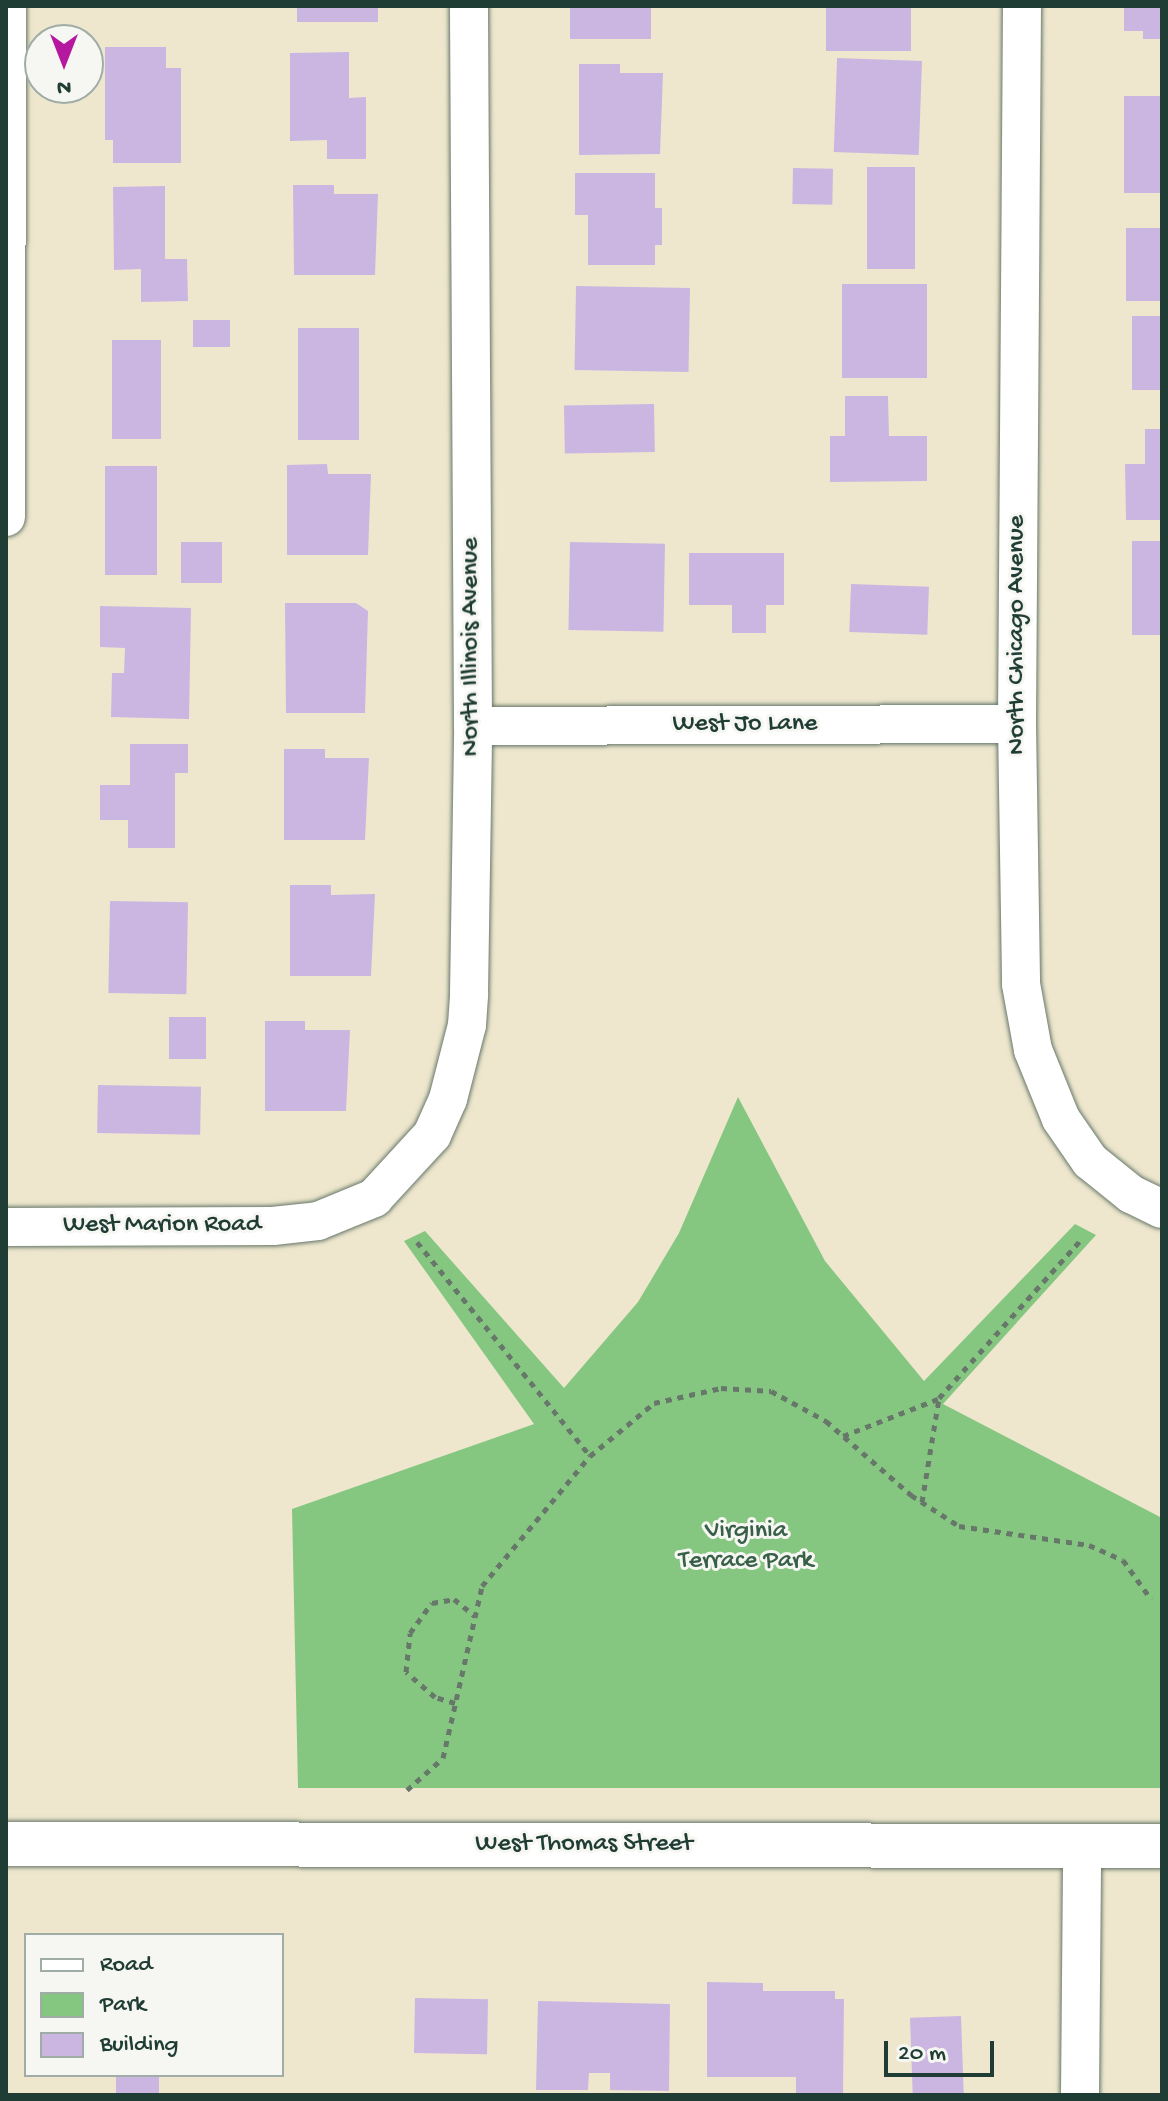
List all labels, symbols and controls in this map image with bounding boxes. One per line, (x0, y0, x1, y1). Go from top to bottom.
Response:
north arrow (24, 24, 104, 104)
text: N (57, 73, 71, 99)
street label: North Chicago Avenue (1002, 515, 1034, 755)
street label: North Illinois Avenue (456, 537, 488, 757)
street label: West Jo Lane (672, 709, 818, 741)
street label: West Marion Road (63, 1210, 261, 1242)
park label: Virginia Terrace Park (679, 1516, 813, 1578)
street label: West Thomas Street (475, 1829, 693, 1861)
legend (24, 1933, 284, 2077)
text: Road (100, 1951, 152, 1980)
text: Park (100, 1991, 146, 2020)
scale bar (888, 2025, 998, 2075)
text: Building (100, 2031, 178, 2060)
text: 20 m (898, 2040, 946, 2069)

